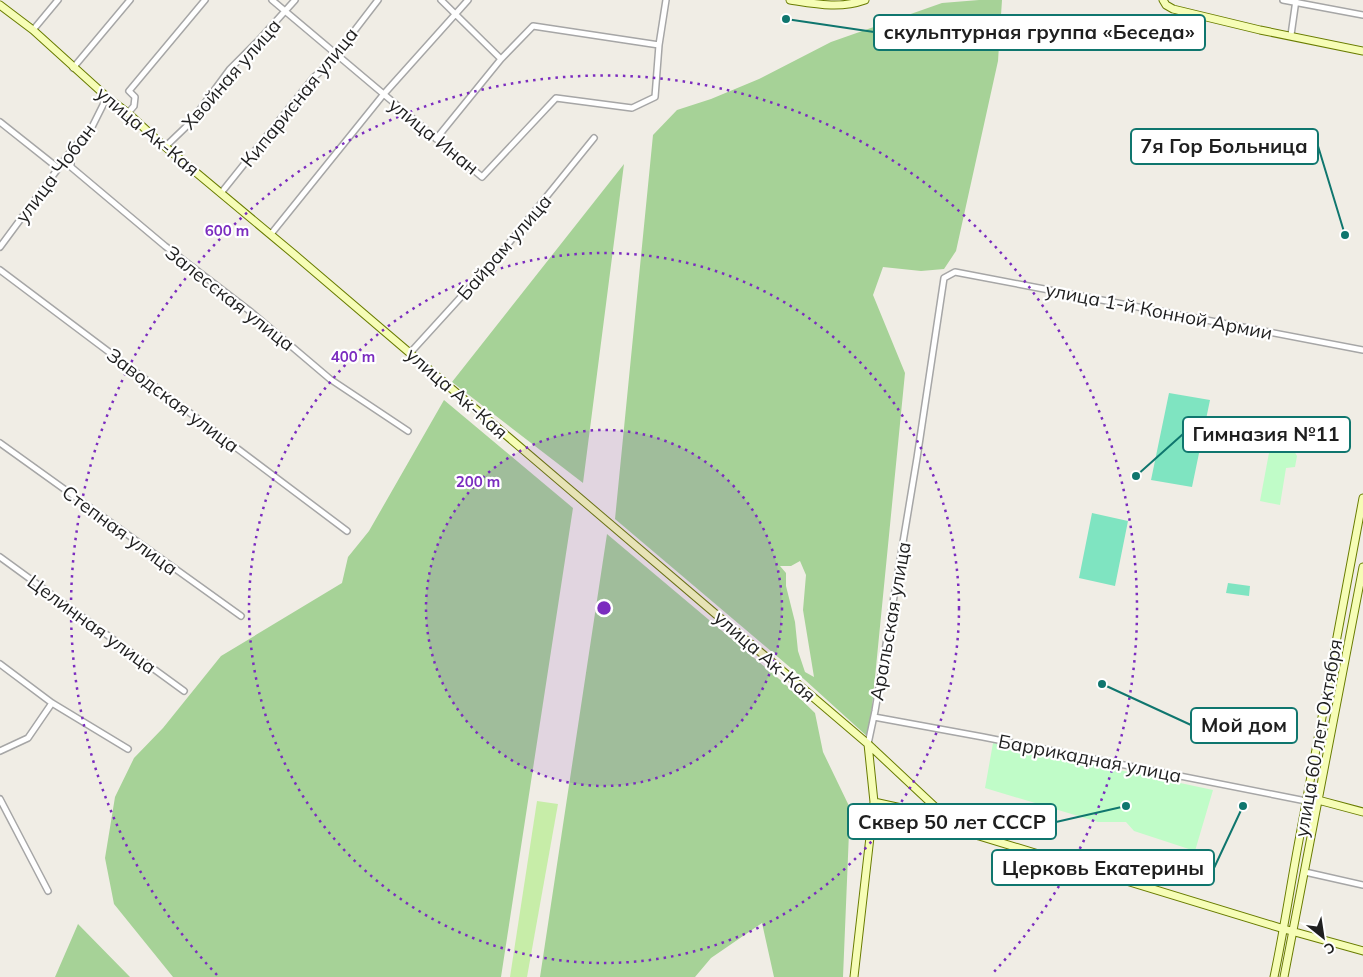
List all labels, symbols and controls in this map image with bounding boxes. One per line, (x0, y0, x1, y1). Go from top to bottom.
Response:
street label: Хвойная улица (176, 14, 286, 134)
callout: скульптурная группа «Беседа» (874, 15, 1205, 50)
text: скульптурная группа «Беседа» (883, 19, 1195, 44)
street label: Кипарисная улица (235, 22, 363, 172)
street label: улица Ак-Кая (92, 81, 204, 181)
street label: улица Инан (384, 92, 484, 180)
street label: улица Чобан (10, 118, 100, 228)
callout: 7я Гор Больница (1131, 129, 1318, 164)
text: 7я Гор Больница (1140, 133, 1308, 158)
street label: Байрам улица (452, 189, 556, 305)
text: 600 m (205, 221, 249, 240)
street label: Залесская улица (161, 240, 299, 356)
street label: улица 1-й Конной Армии (1044, 277, 1274, 345)
street label: Заводская улица (102, 342, 244, 458)
street label: улица Ак-Кая (401, 342, 513, 444)
text: 400 m (331, 347, 375, 366)
callout: Гимназия №11 (1183, 417, 1350, 452)
text: Гимназия №11 (1192, 421, 1340, 446)
text: 200 m (456, 472, 500, 491)
street label: Степная улица (57, 480, 183, 580)
street label: Аральская улица (864, 540, 916, 702)
street label: Целинная улица (23, 569, 161, 679)
centre of rings (595, 599, 613, 617)
street label: улица Ак-Кая (709, 605, 821, 707)
street label: улица 60 лет Октября (1289, 637, 1347, 839)
callout: Мой дом (1191, 708, 1297, 743)
text: Мой дом (1201, 712, 1287, 737)
street label: Баррикадная улица (996, 728, 1184, 788)
callout: Сквер 50 лет СССР (848, 804, 1056, 839)
text: Сквер 50 лет СССР (858, 809, 1046, 834)
callout: Церковь Екатерины (992, 850, 1214, 885)
text: Церковь Екатерины (1002, 855, 1204, 880)
north arrow (1298, 912, 1348, 962)
text: С (1321, 938, 1338, 958)

